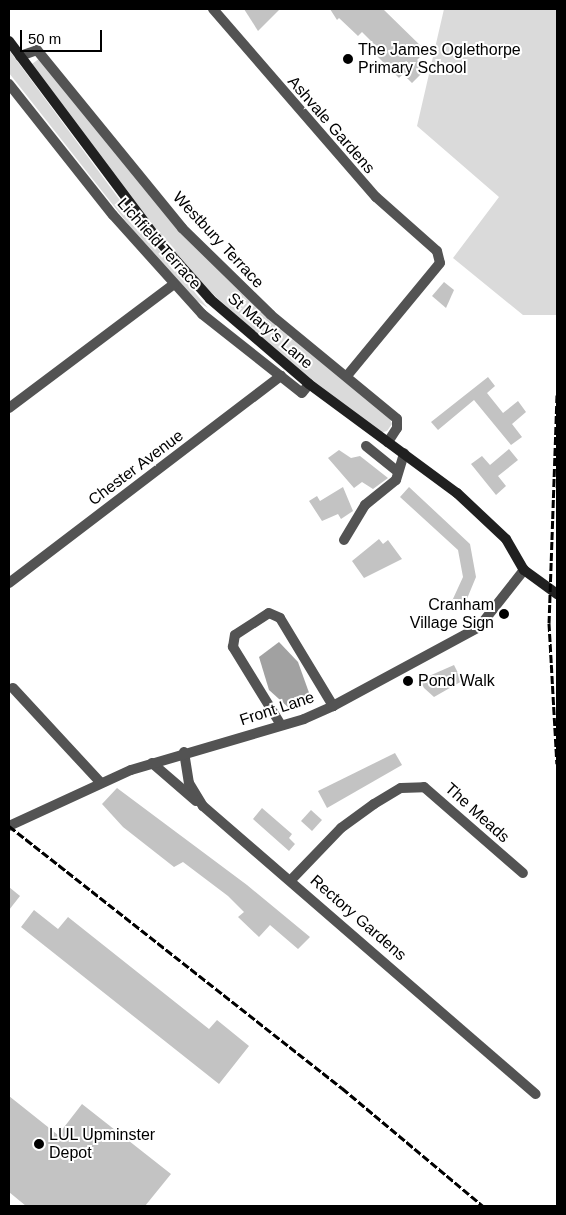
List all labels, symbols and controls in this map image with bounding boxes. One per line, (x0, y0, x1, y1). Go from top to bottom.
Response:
scale bar (22, 20, 105, 52)
text: 50 m (28, 30, 61, 47)
place label: The James Oglethorpe Primary School (358, 40, 521, 78)
marker: The James Oglethorpe Primary School (342, 53, 354, 65)
street label: Ashvale Gardens (283, 72, 379, 178)
street label: Westbury Terrace (168, 188, 268, 292)
street label: Lichfield Terrace (113, 194, 205, 294)
street label: St Mary's Lane (224, 289, 316, 373)
street label: Chester Avenue (85, 426, 187, 510)
place label: Cranham Village Sign (410, 595, 494, 633)
marker: Cranham Village Sign (498, 608, 510, 620)
place label: Pond Walk (418, 671, 495, 691)
marker: Pond Walk (402, 675, 414, 687)
street label: Front Lane (237, 688, 317, 730)
street label: The Meads (441, 779, 513, 847)
street label: Rectory Gardens (306, 871, 410, 965)
place label: LUL Upminster Depot (49, 1125, 156, 1163)
marker: LUL Upminster Depot (33, 1138, 45, 1150)

